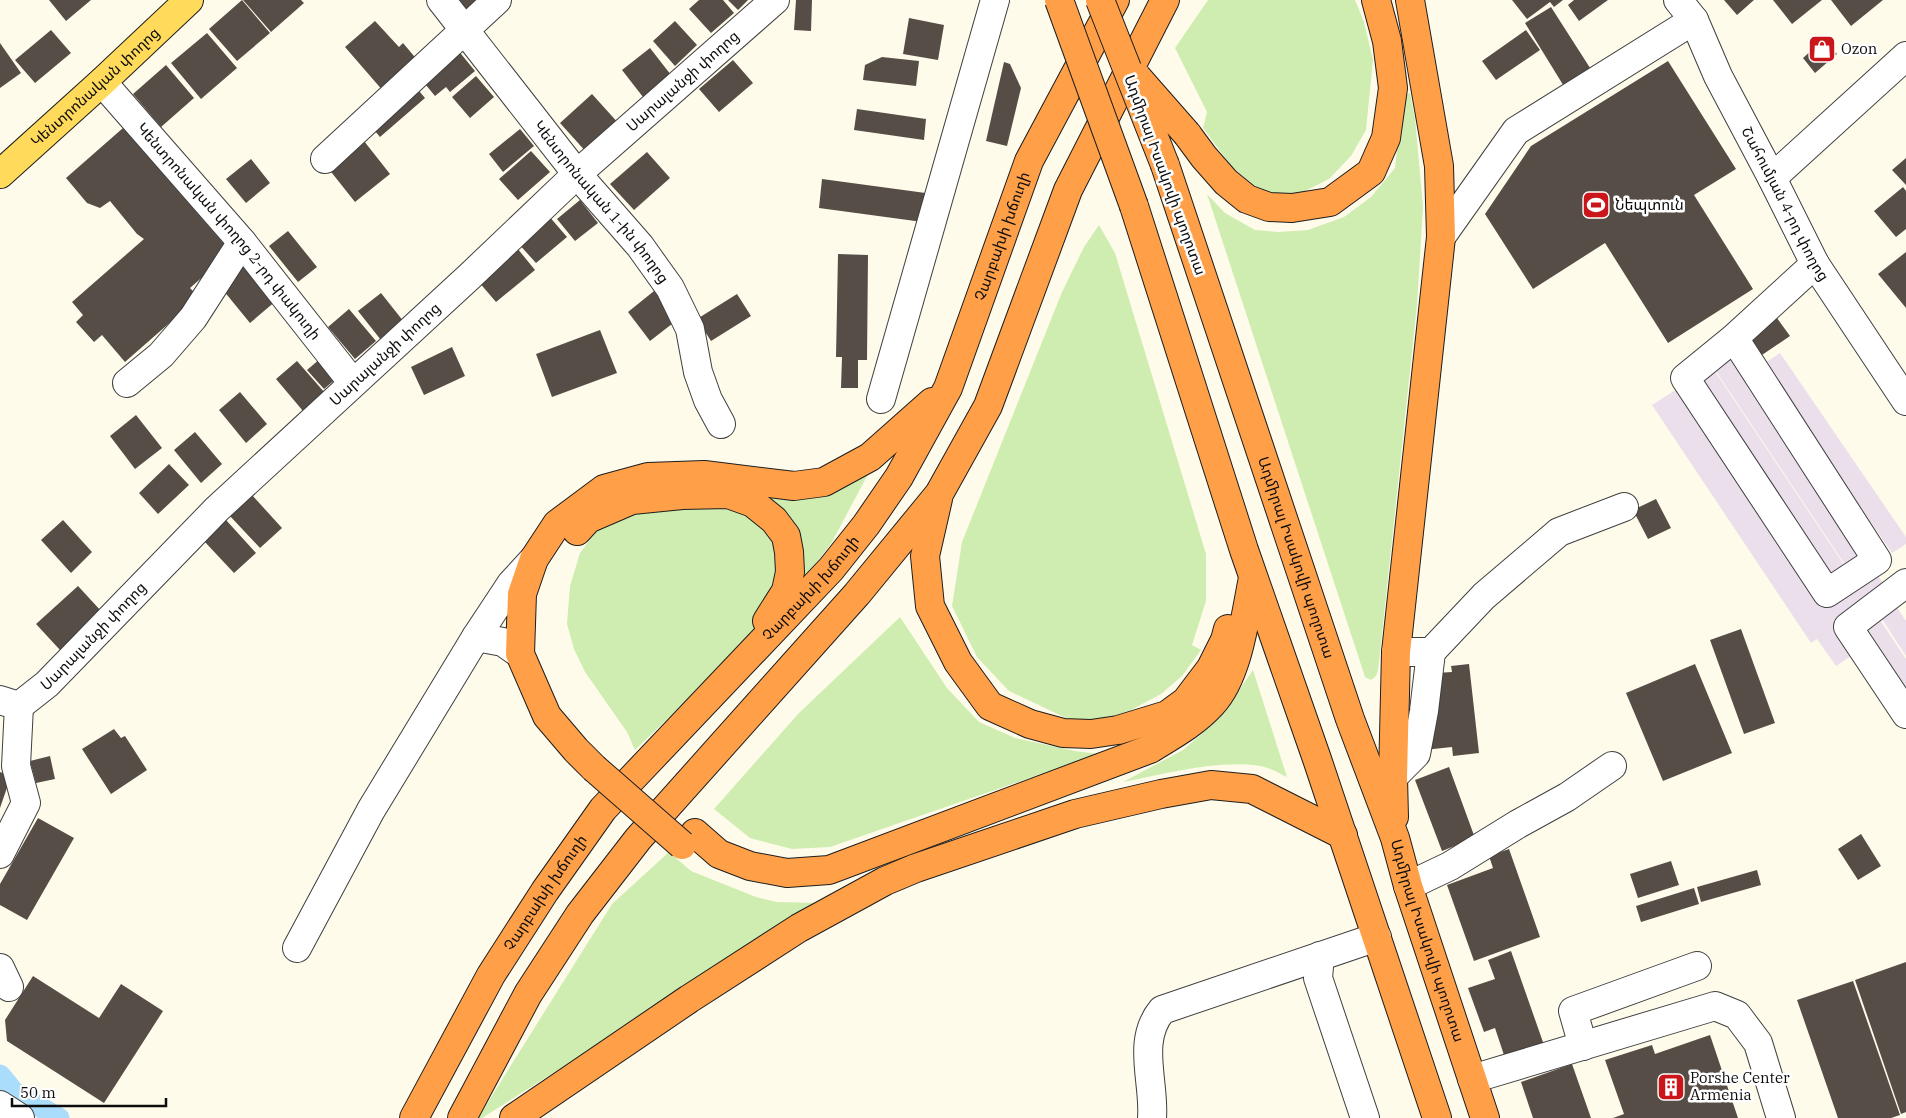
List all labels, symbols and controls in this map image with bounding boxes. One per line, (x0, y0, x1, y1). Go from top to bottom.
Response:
street label: Կենտրոնական փողոց (27, 23, 163, 151)
street label: Սարալանջի փողոց (622, 26, 743, 135)
shop icon: Ozon (1807, 34, 1837, 64)
place label: Ozon (1841, 39, 1878, 58)
street label: Ադմիրալ Իսակովի պողոտա (1120, 72, 1211, 277)
street label: Կենտրոնական 1-ին փողոց (530, 117, 674, 287)
street label: Կենտրոնական փողոց 2-րդ փակուղի (133, 119, 325, 343)
street label: Շահումյան 4-րդ փողոց (1738, 123, 1834, 285)
street label: Չարբախի խճուղի (970, 169, 1033, 303)
sports icon: Նեպտուն (1581, 190, 1611, 220)
place label: Նեպտուն (1615, 195, 1684, 214)
street label: Սարալանջի փողոց (325, 298, 444, 410)
street label: Ադմիրալ Իսակովի պողոտա (1254, 454, 1339, 661)
street label: Չարբախի խճուղի (758, 531, 863, 645)
street label: Սարալանջի փողոց (36, 578, 150, 695)
street label: Չարբախի խճուղի (499, 831, 591, 954)
street label: Ադմիրալ Իսակովի պողոտա (1387, 837, 1469, 1044)
place label: Porshe Center Armenia (1690, 1068, 1790, 1104)
building icon: Porshe Center Armenia (1656, 1072, 1686, 1102)
scale bar (12, 1076, 166, 1108)
text: 50 m (20, 1083, 56, 1102)

